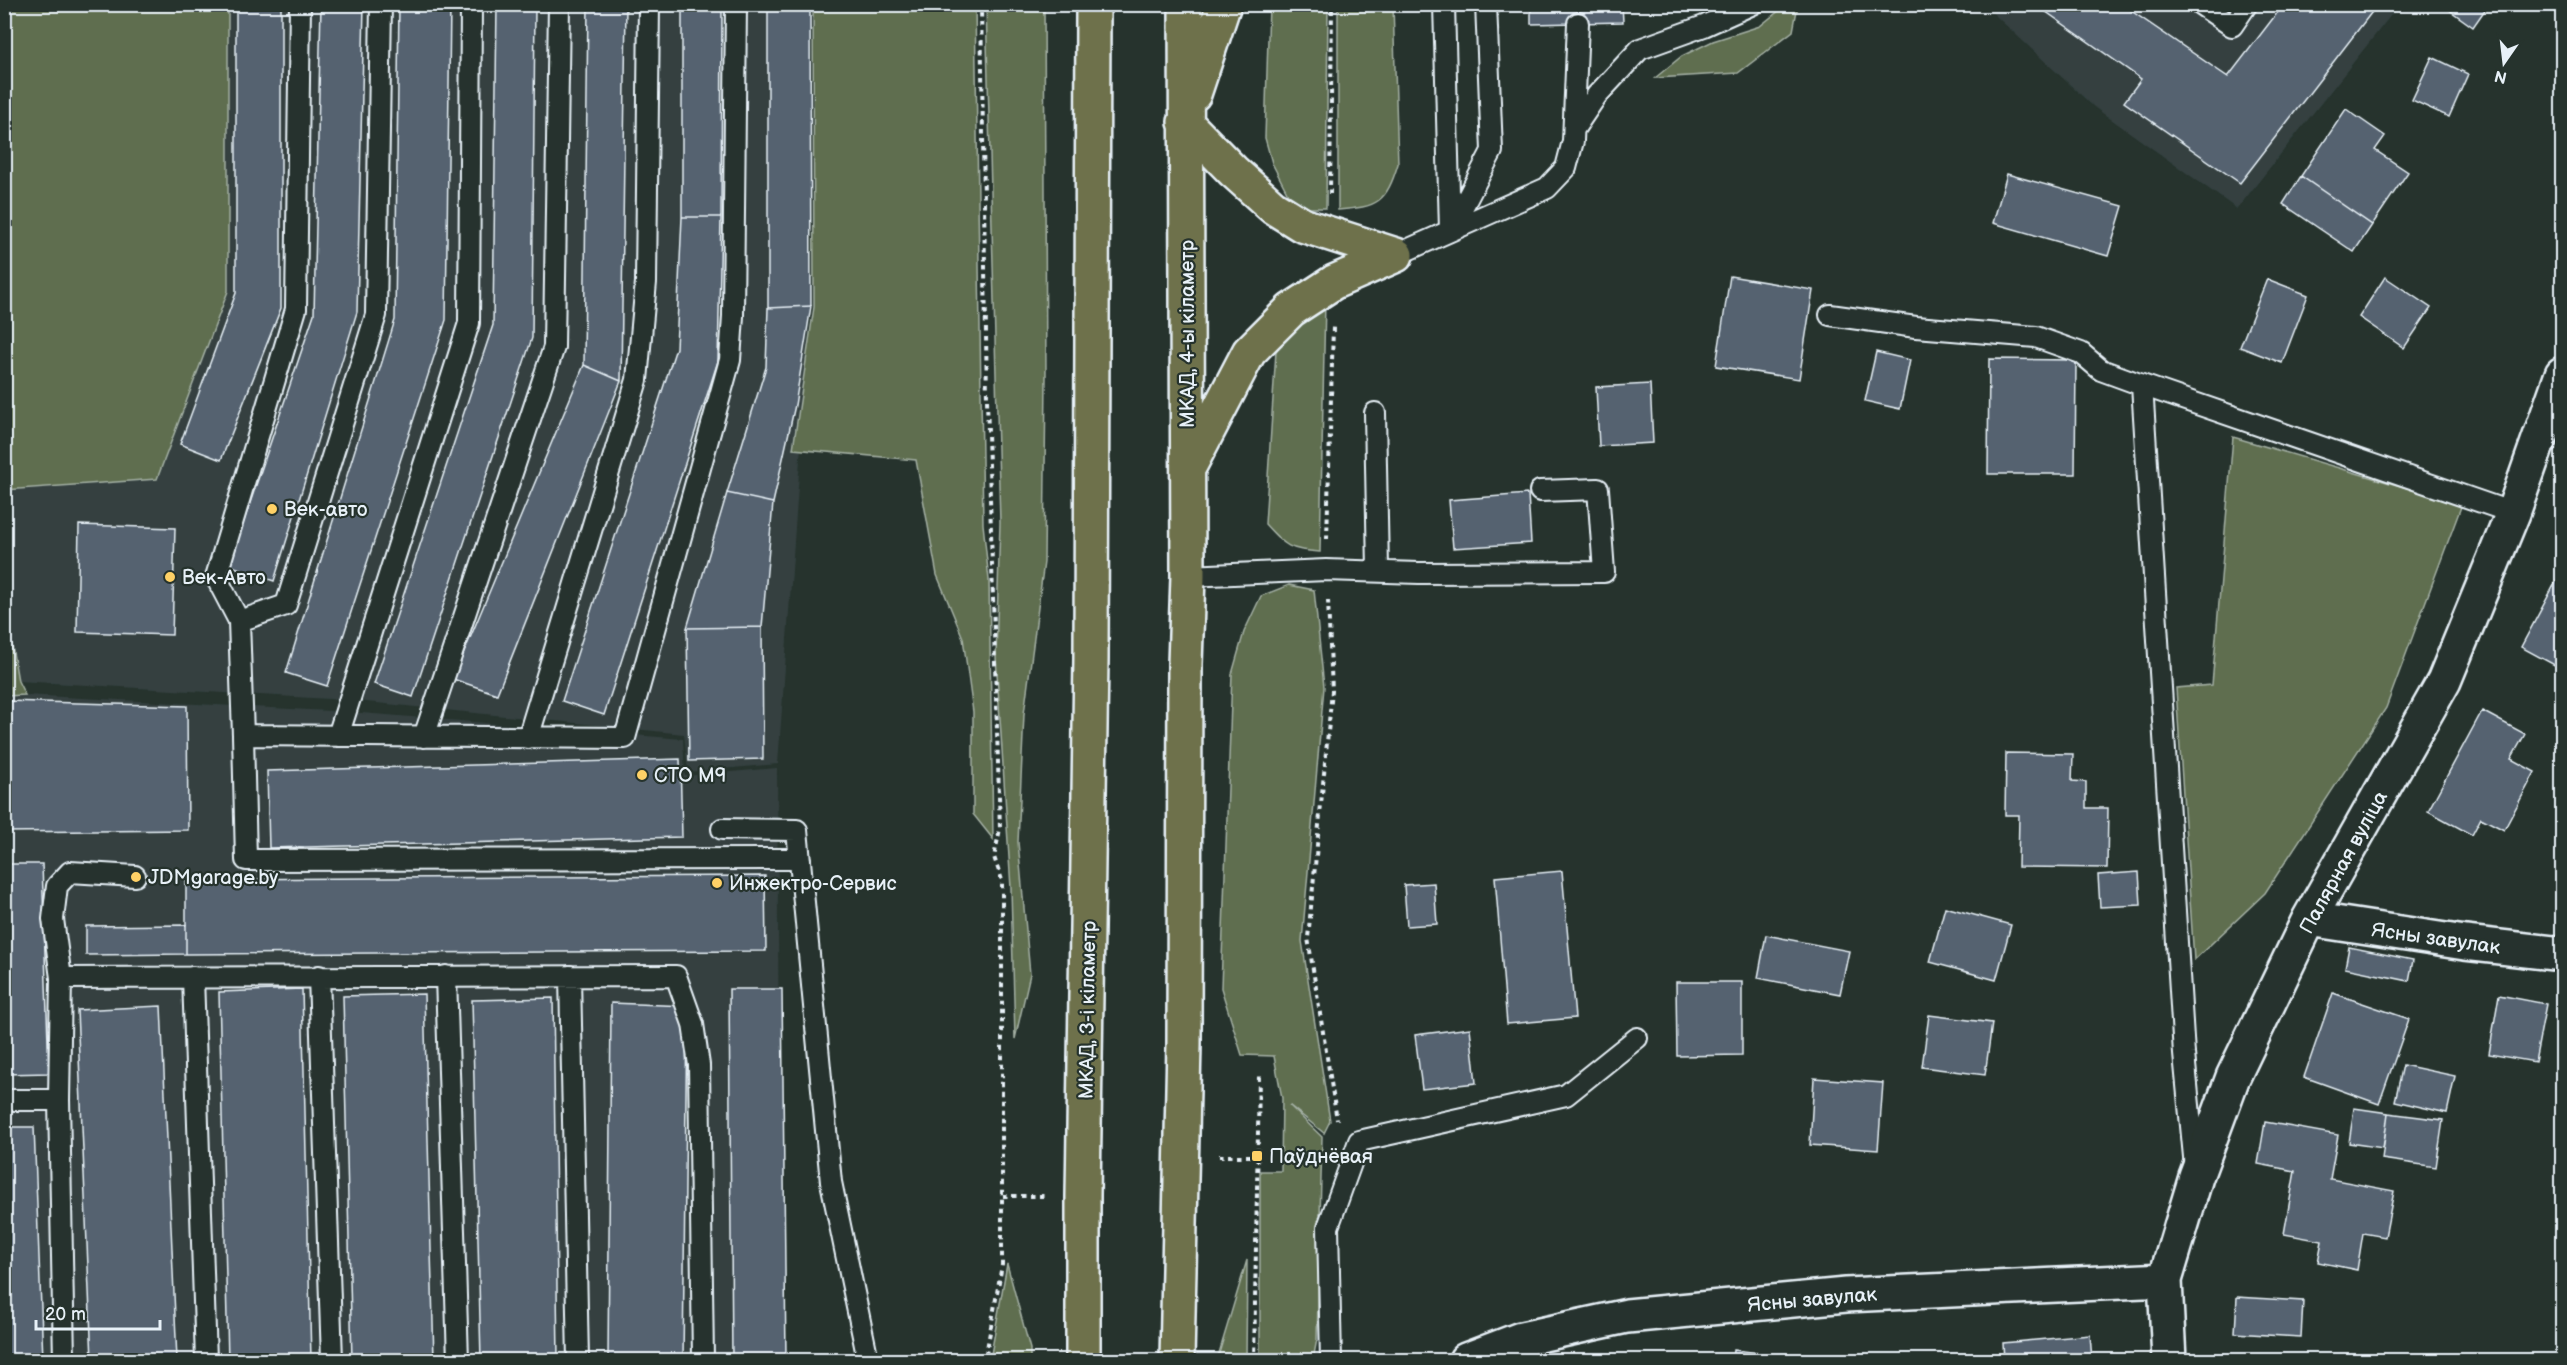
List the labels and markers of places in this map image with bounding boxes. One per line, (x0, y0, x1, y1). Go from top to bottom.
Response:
place label: Век-авто (284, 498, 367, 522)
marker: Век-авто (265, 502, 279, 516)
place label: Век-Авто (182, 566, 266, 590)
marker: Век-Авто (163, 570, 177, 584)
place label: СТО М9 (654, 764, 726, 788)
marker: СТО М9 (635, 768, 649, 782)
place label: JDMgarage.by (148, 866, 278, 890)
marker: JDMgarage.by (129, 870, 143, 884)
place label: Инжектро-Сервис (729, 872, 897, 896)
marker: Инжектро-Сервис (710, 876, 724, 890)
place label: Паўднёвая (1269, 1145, 1373, 1169)
marker: Паўднёвая (1250, 1149, 1264, 1163)

